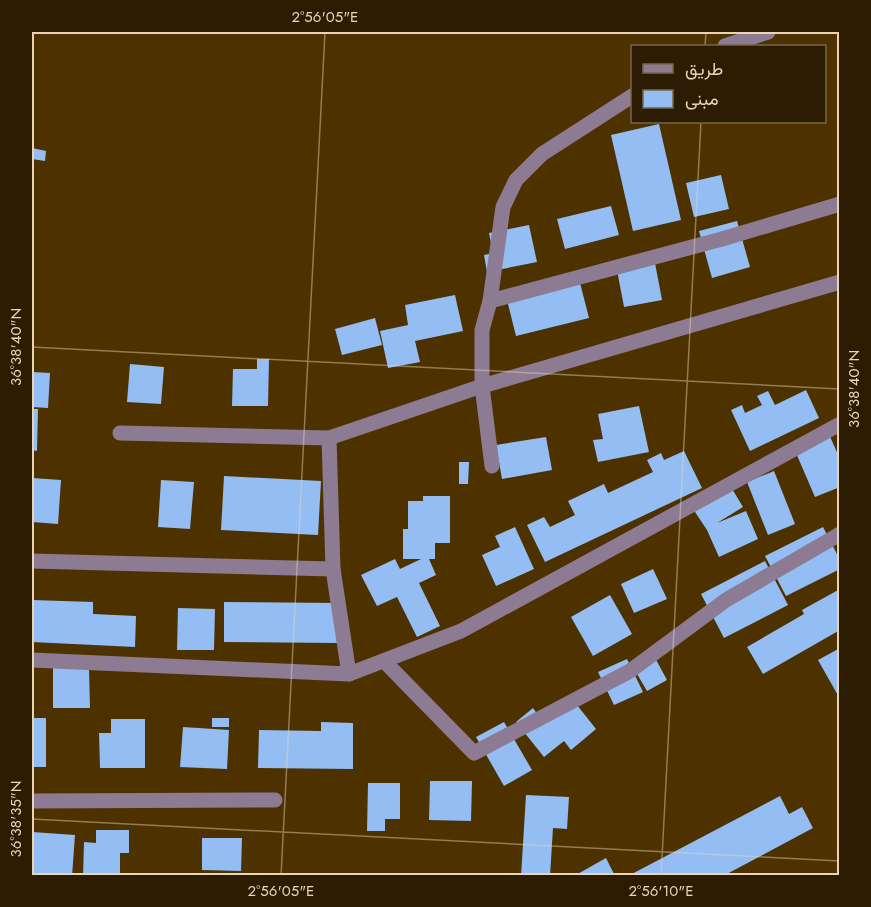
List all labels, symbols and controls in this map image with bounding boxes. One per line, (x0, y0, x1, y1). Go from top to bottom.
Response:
text: 2°56'05"E (292, 6, 358, 28)
legend (631, 45, 826, 123)
text: طريق (685, 56, 723, 82)
text: مبنى (685, 86, 719, 112)
text: 36°38'40"N (5, 308, 27, 386)
text: 36°38'40"N (843, 350, 865, 428)
text: 36°38'35"N (5, 781, 27, 857)
text: 2°56'05"E (248, 880, 314, 902)
text: 2°56'10"E (628, 880, 694, 902)

